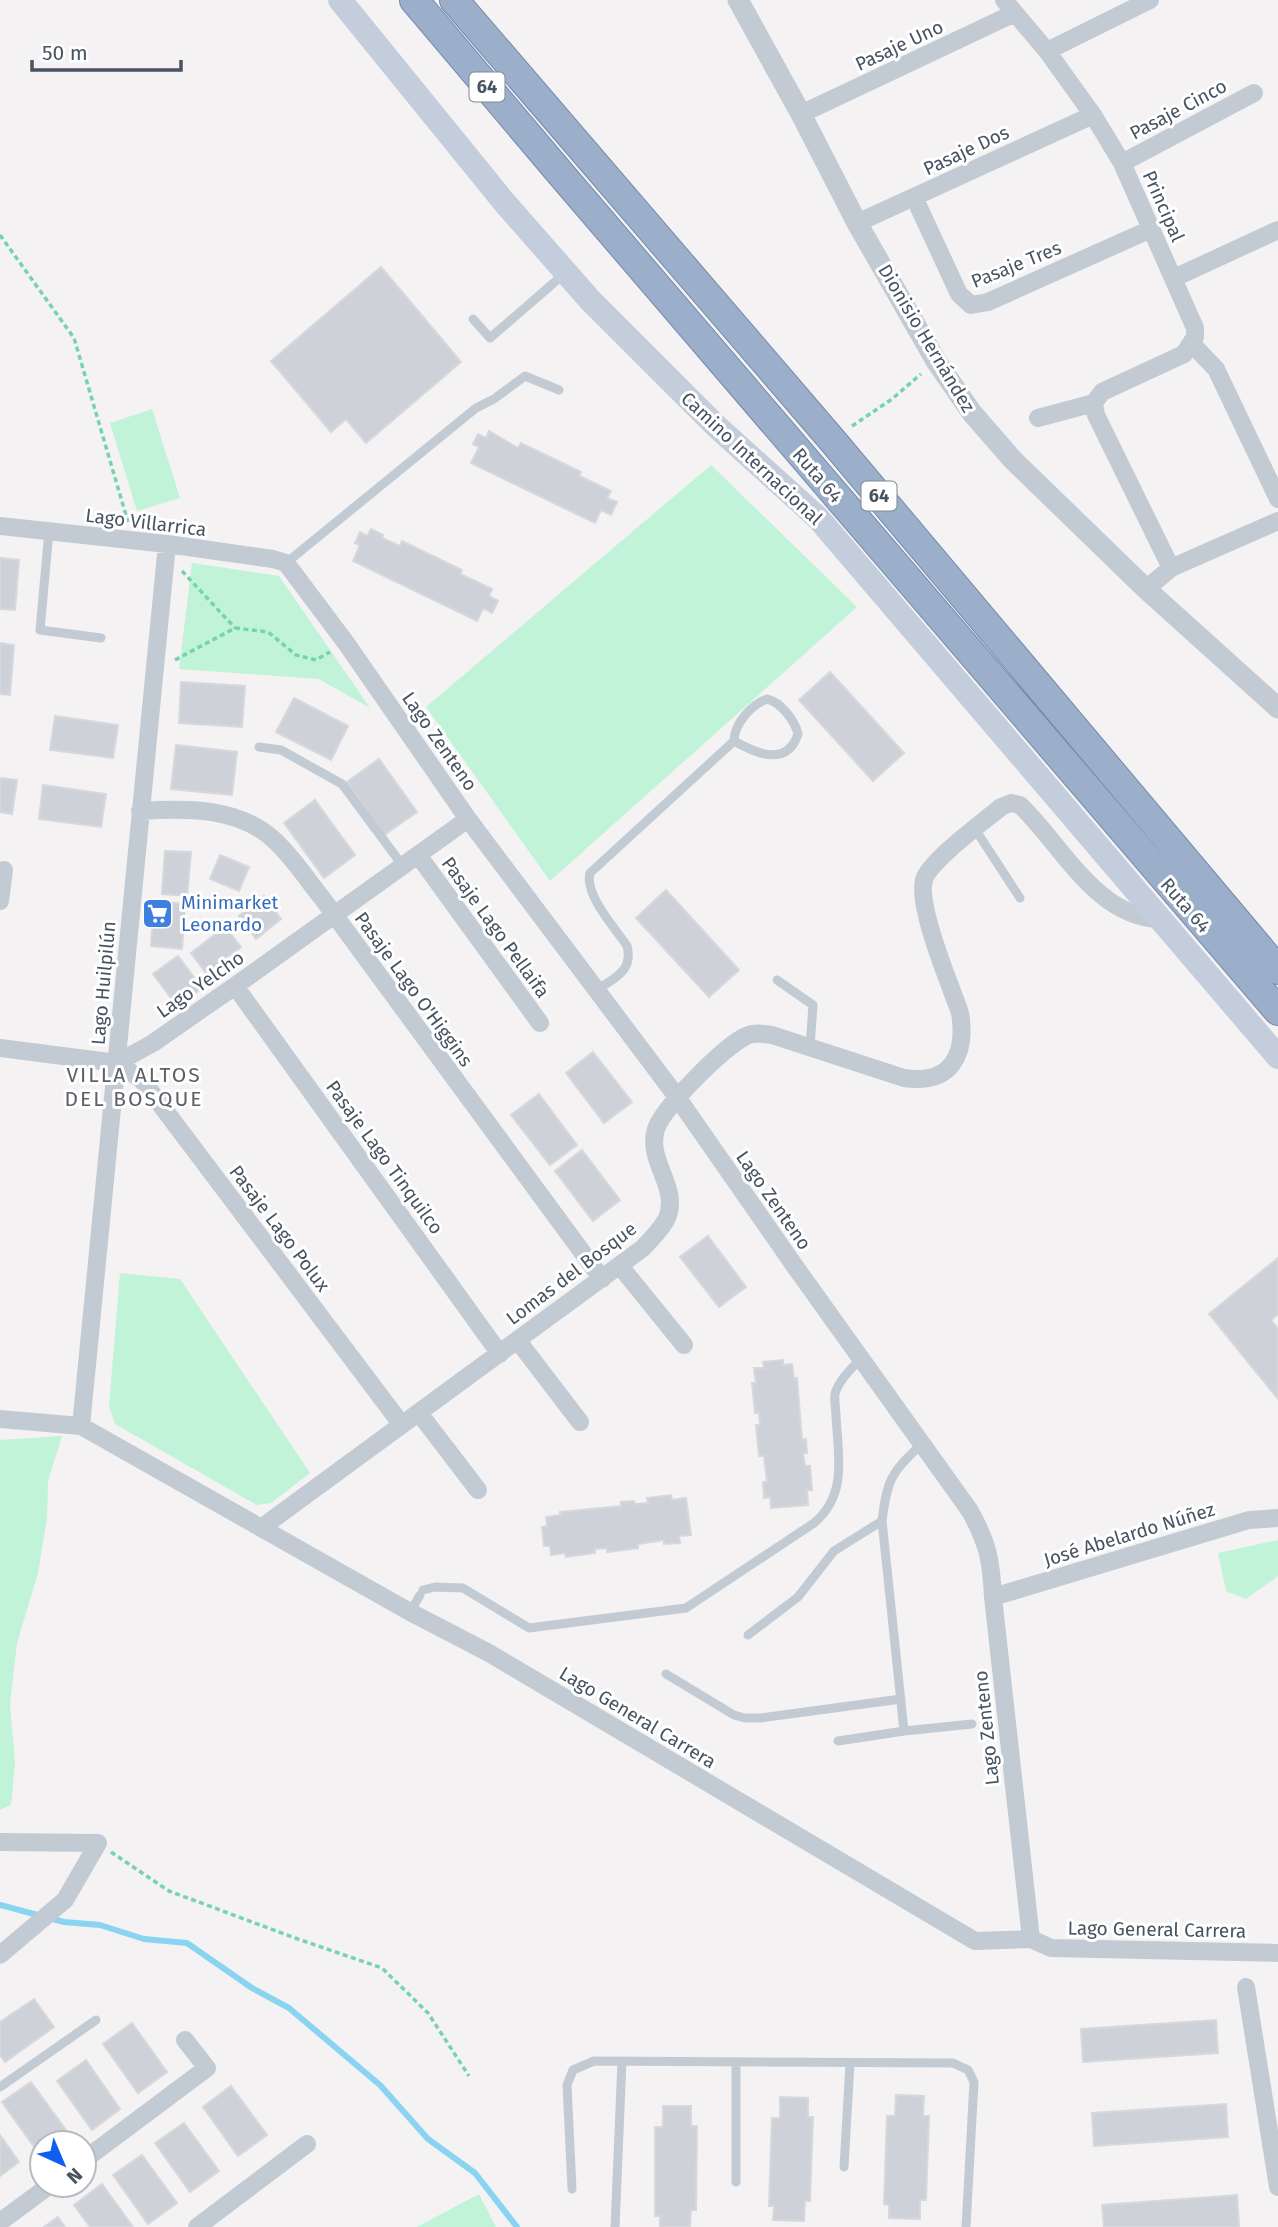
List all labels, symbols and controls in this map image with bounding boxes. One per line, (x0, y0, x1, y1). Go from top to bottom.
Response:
street label: Pasaje Uno (852, 15, 947, 76)
scale bar (32, 28, 180, 72)
text: 50 m (42, 40, 88, 66)
road number: 64 (470, 72, 504, 102)
street label: Pasaje Cinco (1126, 74, 1231, 145)
street label: Pasaje Dos (920, 121, 1013, 180)
street label: Principal (1138, 167, 1190, 246)
street label: Pasaje Tres (968, 236, 1065, 293)
street label: Dionisio Hernández (873, 260, 980, 416)
street label: Camino Internacional (676, 387, 827, 530)
street label: Ruta 64 (788, 443, 848, 507)
road number: 64 (862, 482, 896, 510)
street label: Lago Villarrica (84, 504, 208, 541)
street label: Lago Zenteno (397, 687, 482, 795)
street label: Pasaje Lago Pellaifa (437, 852, 554, 1002)
street label: Ruta 64 (1156, 873, 1216, 937)
place label: Minimarket Leonardo (181, 891, 278, 936)
supermarket icon: Minimarket Leonardo (141, 896, 175, 930)
street label: Pasaje Lago O'Higgins (350, 907, 477, 1071)
street label: Lago Huilpilún (87, 920, 120, 1046)
street label: Lago Yelcho (152, 946, 248, 1023)
district label: VILLA ALTOS DEL BOSQUE (64, 1062, 204, 1112)
street label: Pasaje Lago Tinquilco (321, 1076, 448, 1239)
street label: Lago Zenteno (731, 1146, 816, 1254)
street label: Pasaje Lago Polux (225, 1161, 335, 1297)
street label: Lomas del Bosque (502, 1217, 641, 1330)
street label: José Abelardo Núñez (1041, 1498, 1217, 1571)
street label: Lago General Carrera (555, 1662, 720, 1773)
street label: Lago Zenteno (969, 1669, 1004, 1786)
street label: Lago General Carrera (1067, 1916, 1246, 1943)
north arrow (28, 2129, 98, 2199)
text: N (62, 2163, 87, 2189)

